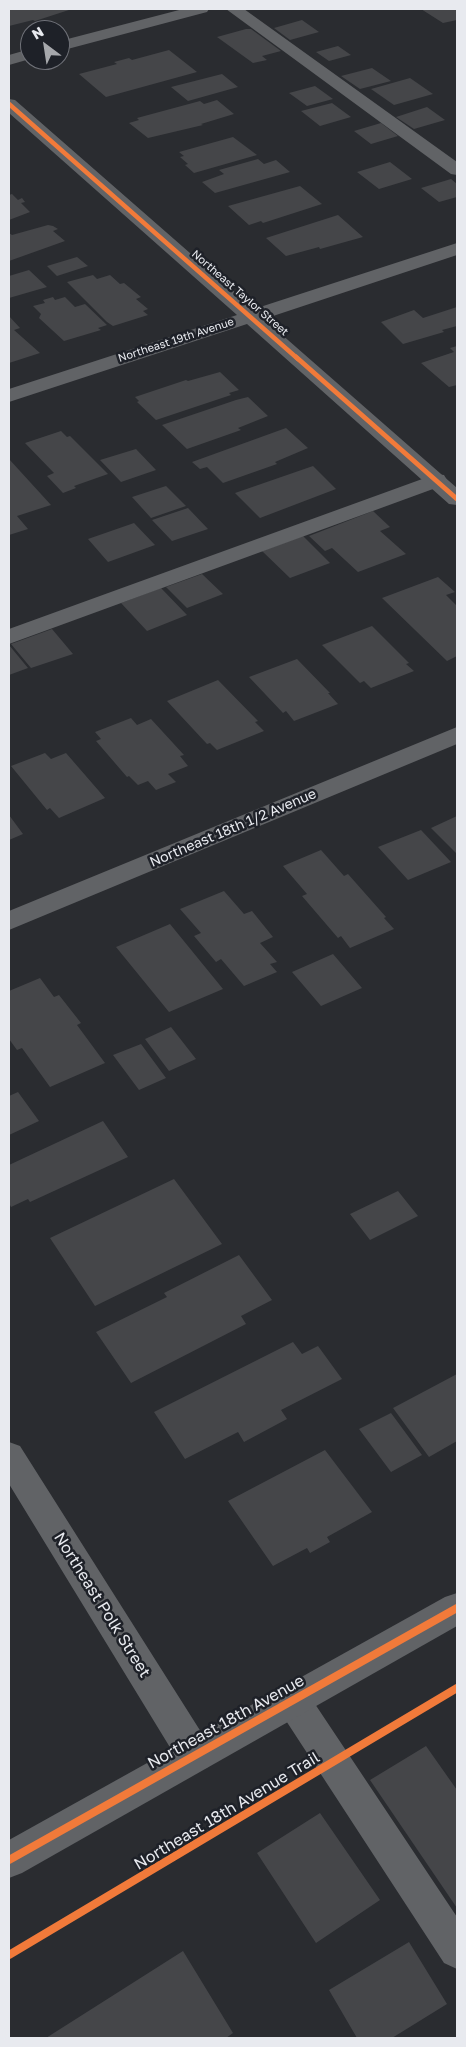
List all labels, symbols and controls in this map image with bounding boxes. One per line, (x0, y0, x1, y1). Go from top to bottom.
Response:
north arrow (20, 20, 70, 70)
text: N (29, 23, 46, 43)
street label: Northeast Taylor Street (189, 247, 291, 339)
street label: Northeast 19th Avenue (116, 315, 236, 365)
street label: Northeast 18th 1/2 Avenue (147, 785, 319, 871)
street label: Northeast Polk Street (50, 1529, 154, 1681)
street label: Northeast 18th Avenue (144, 1671, 308, 1773)
street label: Northeast 18th Avenue Trail (131, 1748, 323, 1874)

